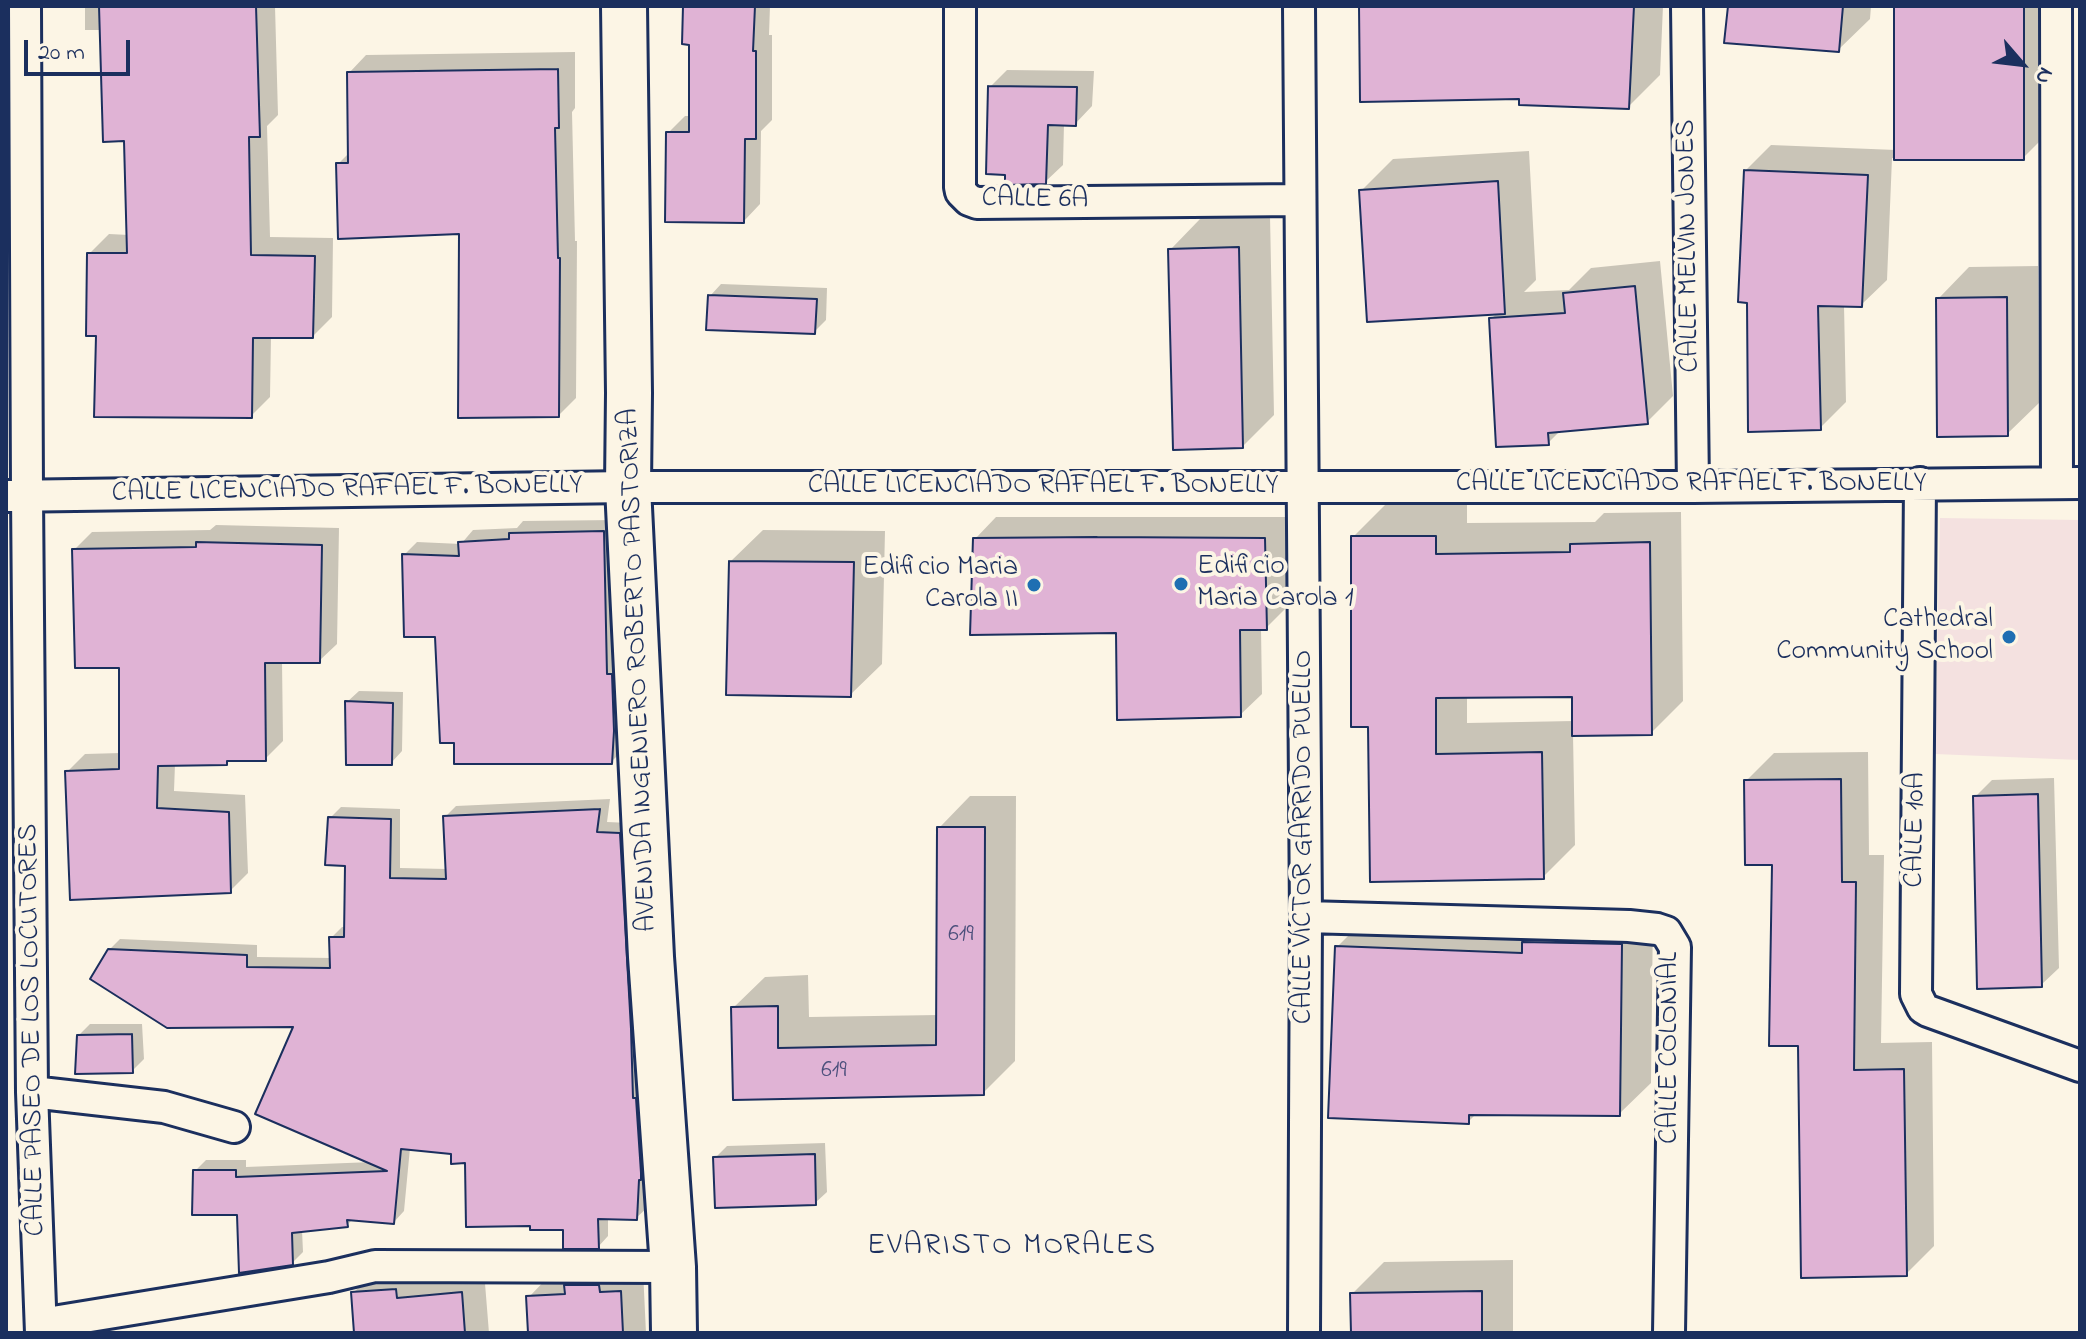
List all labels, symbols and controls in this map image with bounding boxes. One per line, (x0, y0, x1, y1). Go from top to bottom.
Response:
scale bar (28, 24, 134, 74)
north arrow (1982, 24, 2062, 104)
text: 20 m (38, 36, 85, 71)
text: N (2026, 61, 2061, 89)
street label: CALLE MELVIN JONES (1671, 119, 1709, 373)
street label: CALLE 6A (981, 183, 1089, 219)
street label: AVENIDA INGENIERO ROBERTO PASTORIZA (614, 408, 666, 932)
street label: CALLE LICENCIADO RAFAEL F. BONELLY (1456, 468, 1926, 502)
street label: CALLE LICENCIADO RAFAEL F. BONELLY (111, 470, 583, 512)
street label: CALLE LICENCIADO RAFAEL F. BONELLY (808, 470, 1278, 504)
place label: Edificio Maria Carola 1 (1197, 551, 1354, 617)
place label: Edificio Maria Carola II (862, 552, 1018, 618)
marker: Edificio Maria Carola 1 (1172, 575, 1190, 593)
marker: Edificio Maria Carola II (1025, 576, 1043, 594)
place label: Cathedral Community School (1776, 604, 1993, 670)
marker: Cathedral Community School (2000, 628, 2018, 646)
street label: CALLE VÍCTOR GARRIDO PUELLO (1288, 650, 1322, 1024)
street label: CALLE 10A (1899, 772, 1935, 888)
street label: CALLE PASEO DE LOS LOCUTORES (14, 823, 54, 1237)
house number: 619 (948, 922, 974, 950)
street label: CALLE COLONIAL (1654, 952, 1688, 1144)
house number: 619 (821, 1058, 847, 1086)
district label: EVARISTO MORALES (867, 1230, 1157, 1266)

